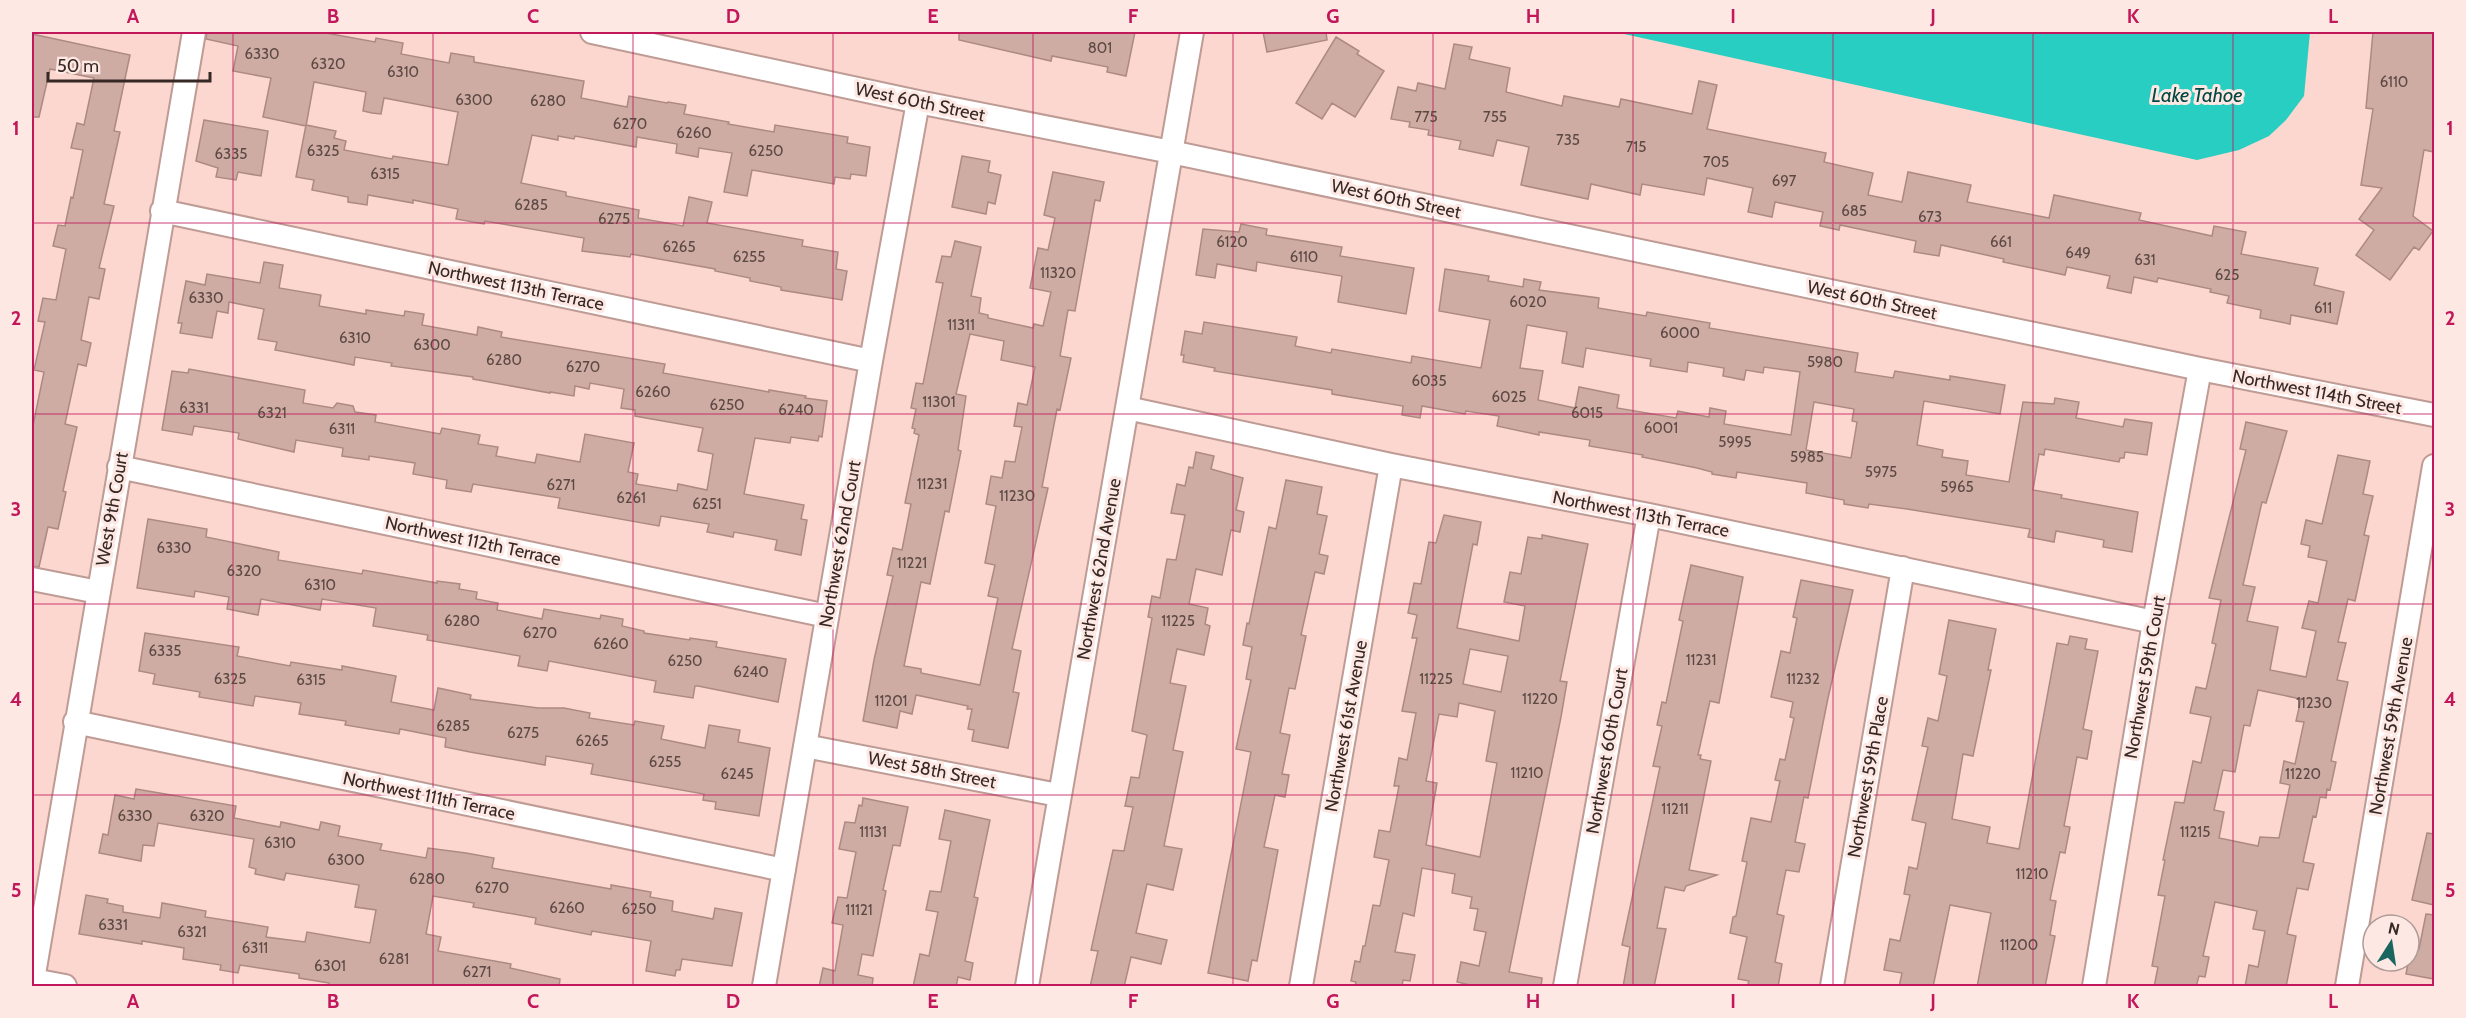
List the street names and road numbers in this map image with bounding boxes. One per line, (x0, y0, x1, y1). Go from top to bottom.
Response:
street label: West 60th Street (853, 78, 987, 126)
street label: West 60th Street (1329, 175, 1463, 223)
street label: Northwest 113th Terrace (426, 257, 606, 315)
street label: West 60th Street (1805, 276, 1939, 324)
street label: Northwest 114th Street (2231, 365, 2403, 419)
street label: West 9th Court (91, 450, 133, 568)
street label: Northwest 62nd Court (814, 459, 866, 629)
street label: Northwest 62nd Avenue (1072, 476, 1126, 662)
street label: Northwest 113th Terrace (1551, 486, 1731, 542)
street label: Northwest 112th Terrace (383, 512, 563, 570)
street label: Northwest 59th Court (2120, 594, 2170, 760)
street label: Northwest 59th Avenue (2365, 635, 2417, 817)
street label: Northwest 61st Avenue (1320, 638, 1372, 814)
street label: Northwest 60th Court (1582, 666, 1632, 836)
street label: Northwest 59th Place (1843, 695, 1893, 859)
street label: West 58th Street (866, 747, 998, 793)
street label: Northwest 111th Terrace (341, 767, 517, 825)

